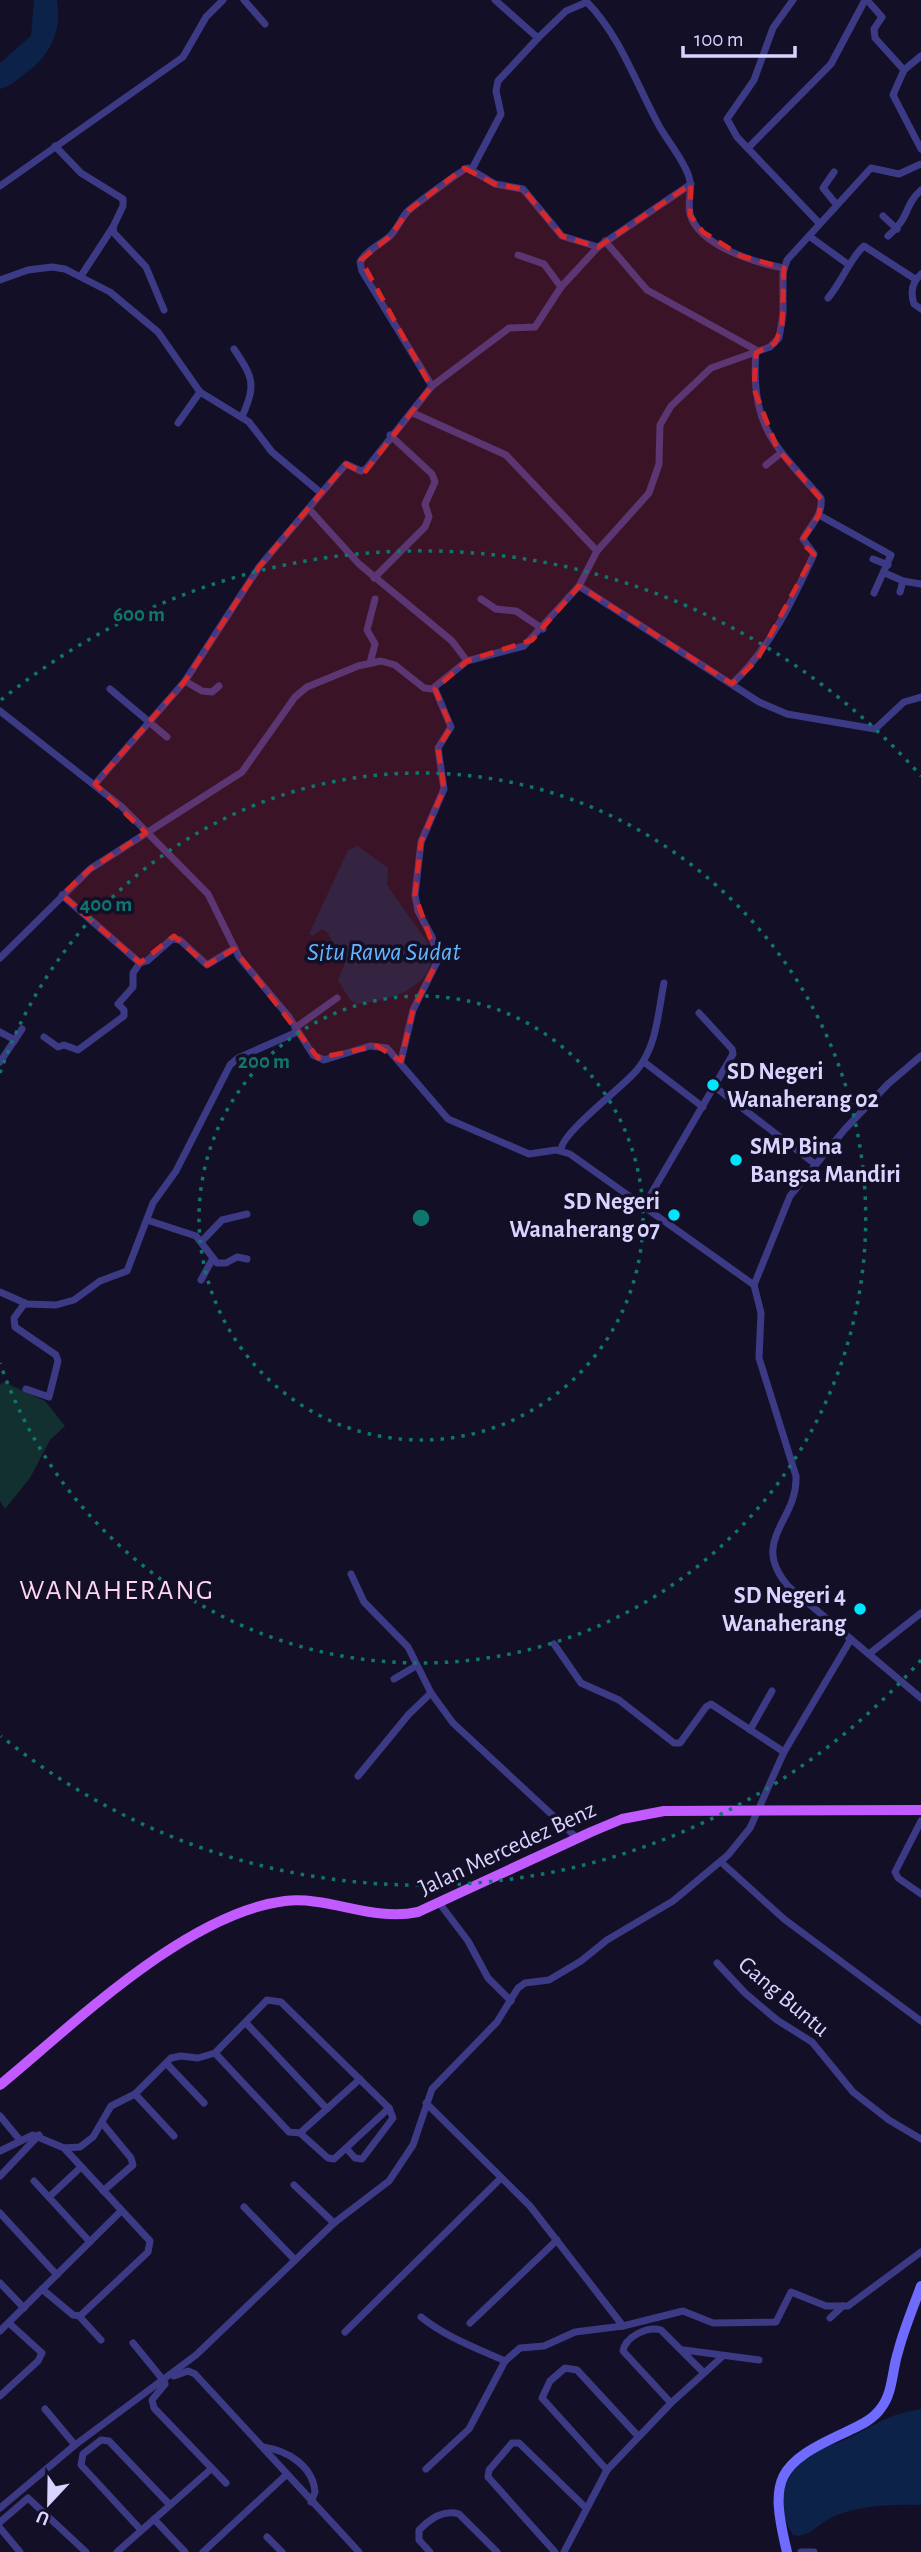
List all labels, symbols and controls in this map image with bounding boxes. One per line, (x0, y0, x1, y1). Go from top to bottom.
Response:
scale bar (683, 14, 795, 58)
text: 100 m (694, 29, 744, 50)
text: 600 m (113, 604, 165, 625)
text: 400 m (80, 894, 132, 915)
water label: Situ Rawa Sudat (307, 939, 461, 965)
text: 200 m (238, 1051, 290, 1072)
place label: SD Negeri Wanaherang 02 (727, 1060, 879, 1112)
marker: SD Negeri Wanaherang 02 (705, 1077, 721, 1093)
place label: SMP Bina Bangsa Mandiri (750, 1135, 901, 1187)
marker: SMP Bina Bangsa Mandiri (728, 1152, 744, 1168)
place label: SD Negeri Wanaherang 07 (509, 1190, 660, 1242)
centre of rings (409, 1206, 433, 1230)
marker: SD Negeri Wanaherang 07 (666, 1207, 682, 1223)
district label: WANAHERANG (19, 1577, 215, 1605)
place label: SD Negeri 4 Wanaherang (722, 1584, 847, 1636)
marker: SD Negeri 4 Wanaherang (852, 1601, 868, 1617)
street label: Jalan Mercedez Benz (415, 1797, 600, 1900)
street label: Gang Buntu (733, 1952, 833, 2041)
north arrow (14, 2468, 84, 2538)
text: U (34, 2506, 52, 2528)

